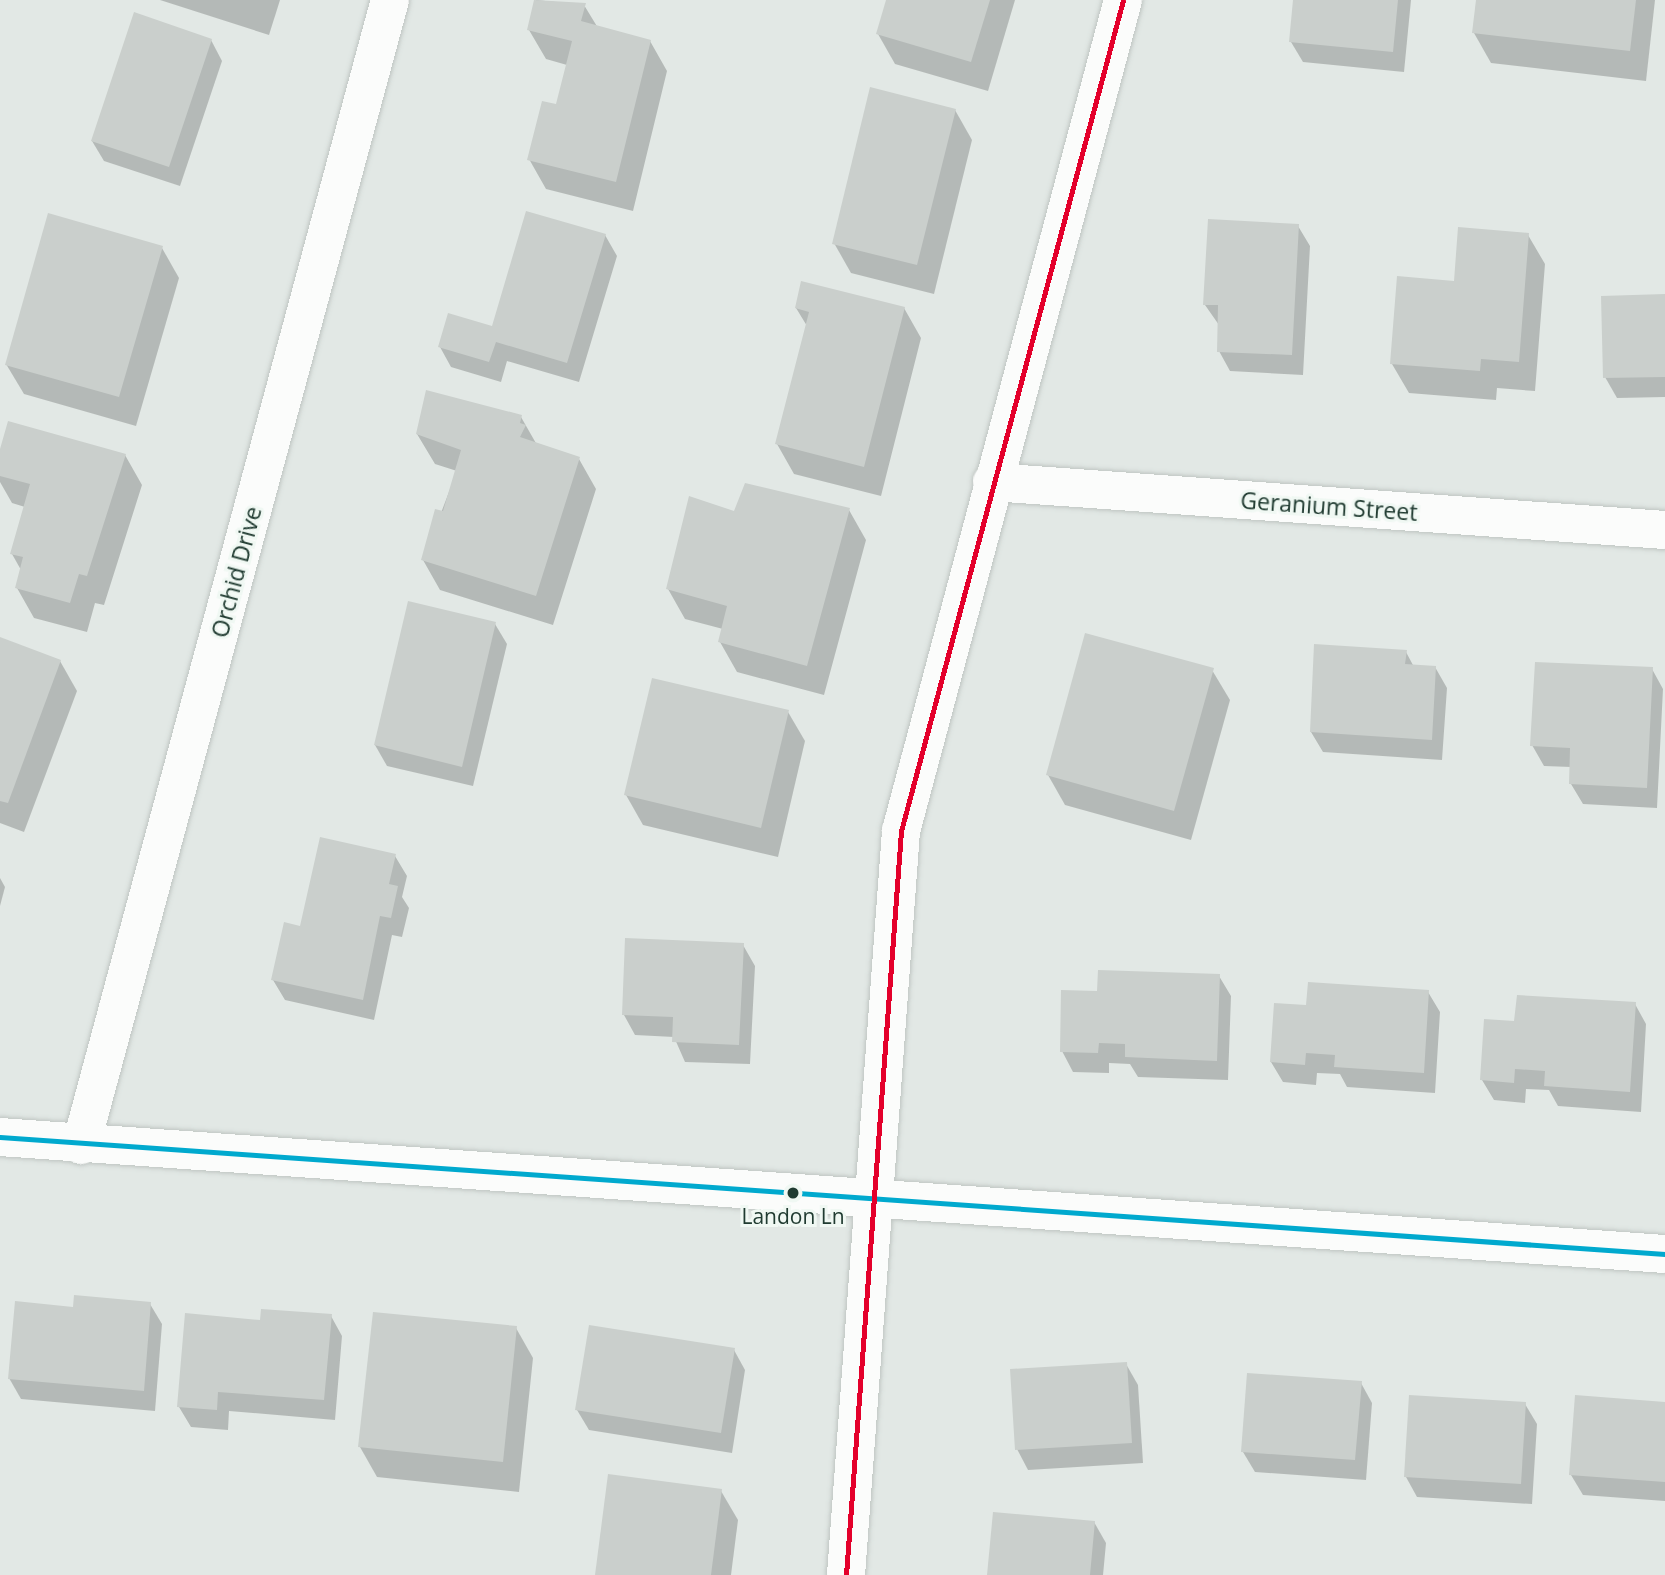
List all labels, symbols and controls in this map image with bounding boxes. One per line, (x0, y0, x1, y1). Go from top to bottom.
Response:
street label: Geranium Street (1240, 486, 1418, 526)
street label: Orchid Drive (205, 503, 267, 641)
marker: Landon Ln (786, 1186, 800, 1200)
place label: Landon Ln (741, 1203, 845, 1229)

